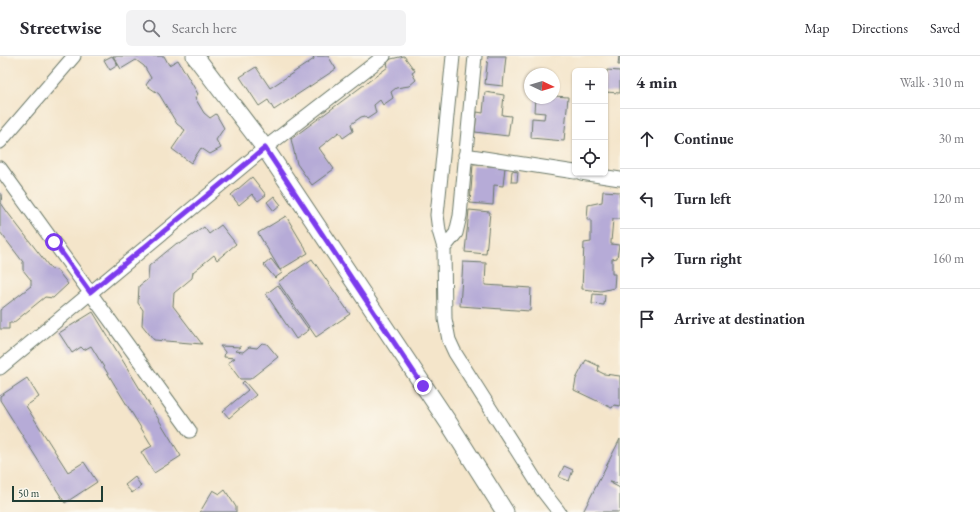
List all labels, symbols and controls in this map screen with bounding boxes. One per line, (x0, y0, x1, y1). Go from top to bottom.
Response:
search box (126, 10, 406, 46)
text: Streetwise (20, 15, 102, 40)
icon: search (140, 17, 162, 39)
text: Search here (172, 18, 237, 37)
text: Map (804, 19, 830, 37)
text: Directions (852, 19, 908, 37)
text: Saved (930, 19, 960, 37)
north arrow (524, 68, 560, 104)
map controls (572, 68, 608, 176)
button: + (572, 68, 608, 104)
text: 4 min (636, 71, 677, 93)
text: Walk · 310 m (900, 74, 964, 91)
button: − (572, 104, 608, 140)
icon: ahead (636, 128, 658, 150)
text: Continue (674, 129, 734, 148)
text: 30 m (939, 130, 964, 147)
button: locate (572, 140, 608, 176)
icon: left (636, 188, 658, 210)
text: Turn left (674, 189, 731, 208)
text: 120 m (933, 190, 964, 207)
route start (45, 233, 63, 251)
icon: right (636, 248, 658, 270)
text: Turn right (674, 249, 742, 268)
text: 160 m (933, 250, 964, 267)
icon: arrive (636, 308, 658, 330)
text: Arrive at destination (674, 309, 805, 328)
route end (414, 377, 432, 395)
scale bar (12, 484, 103, 503)
text: 50 m (18, 486, 39, 500)

